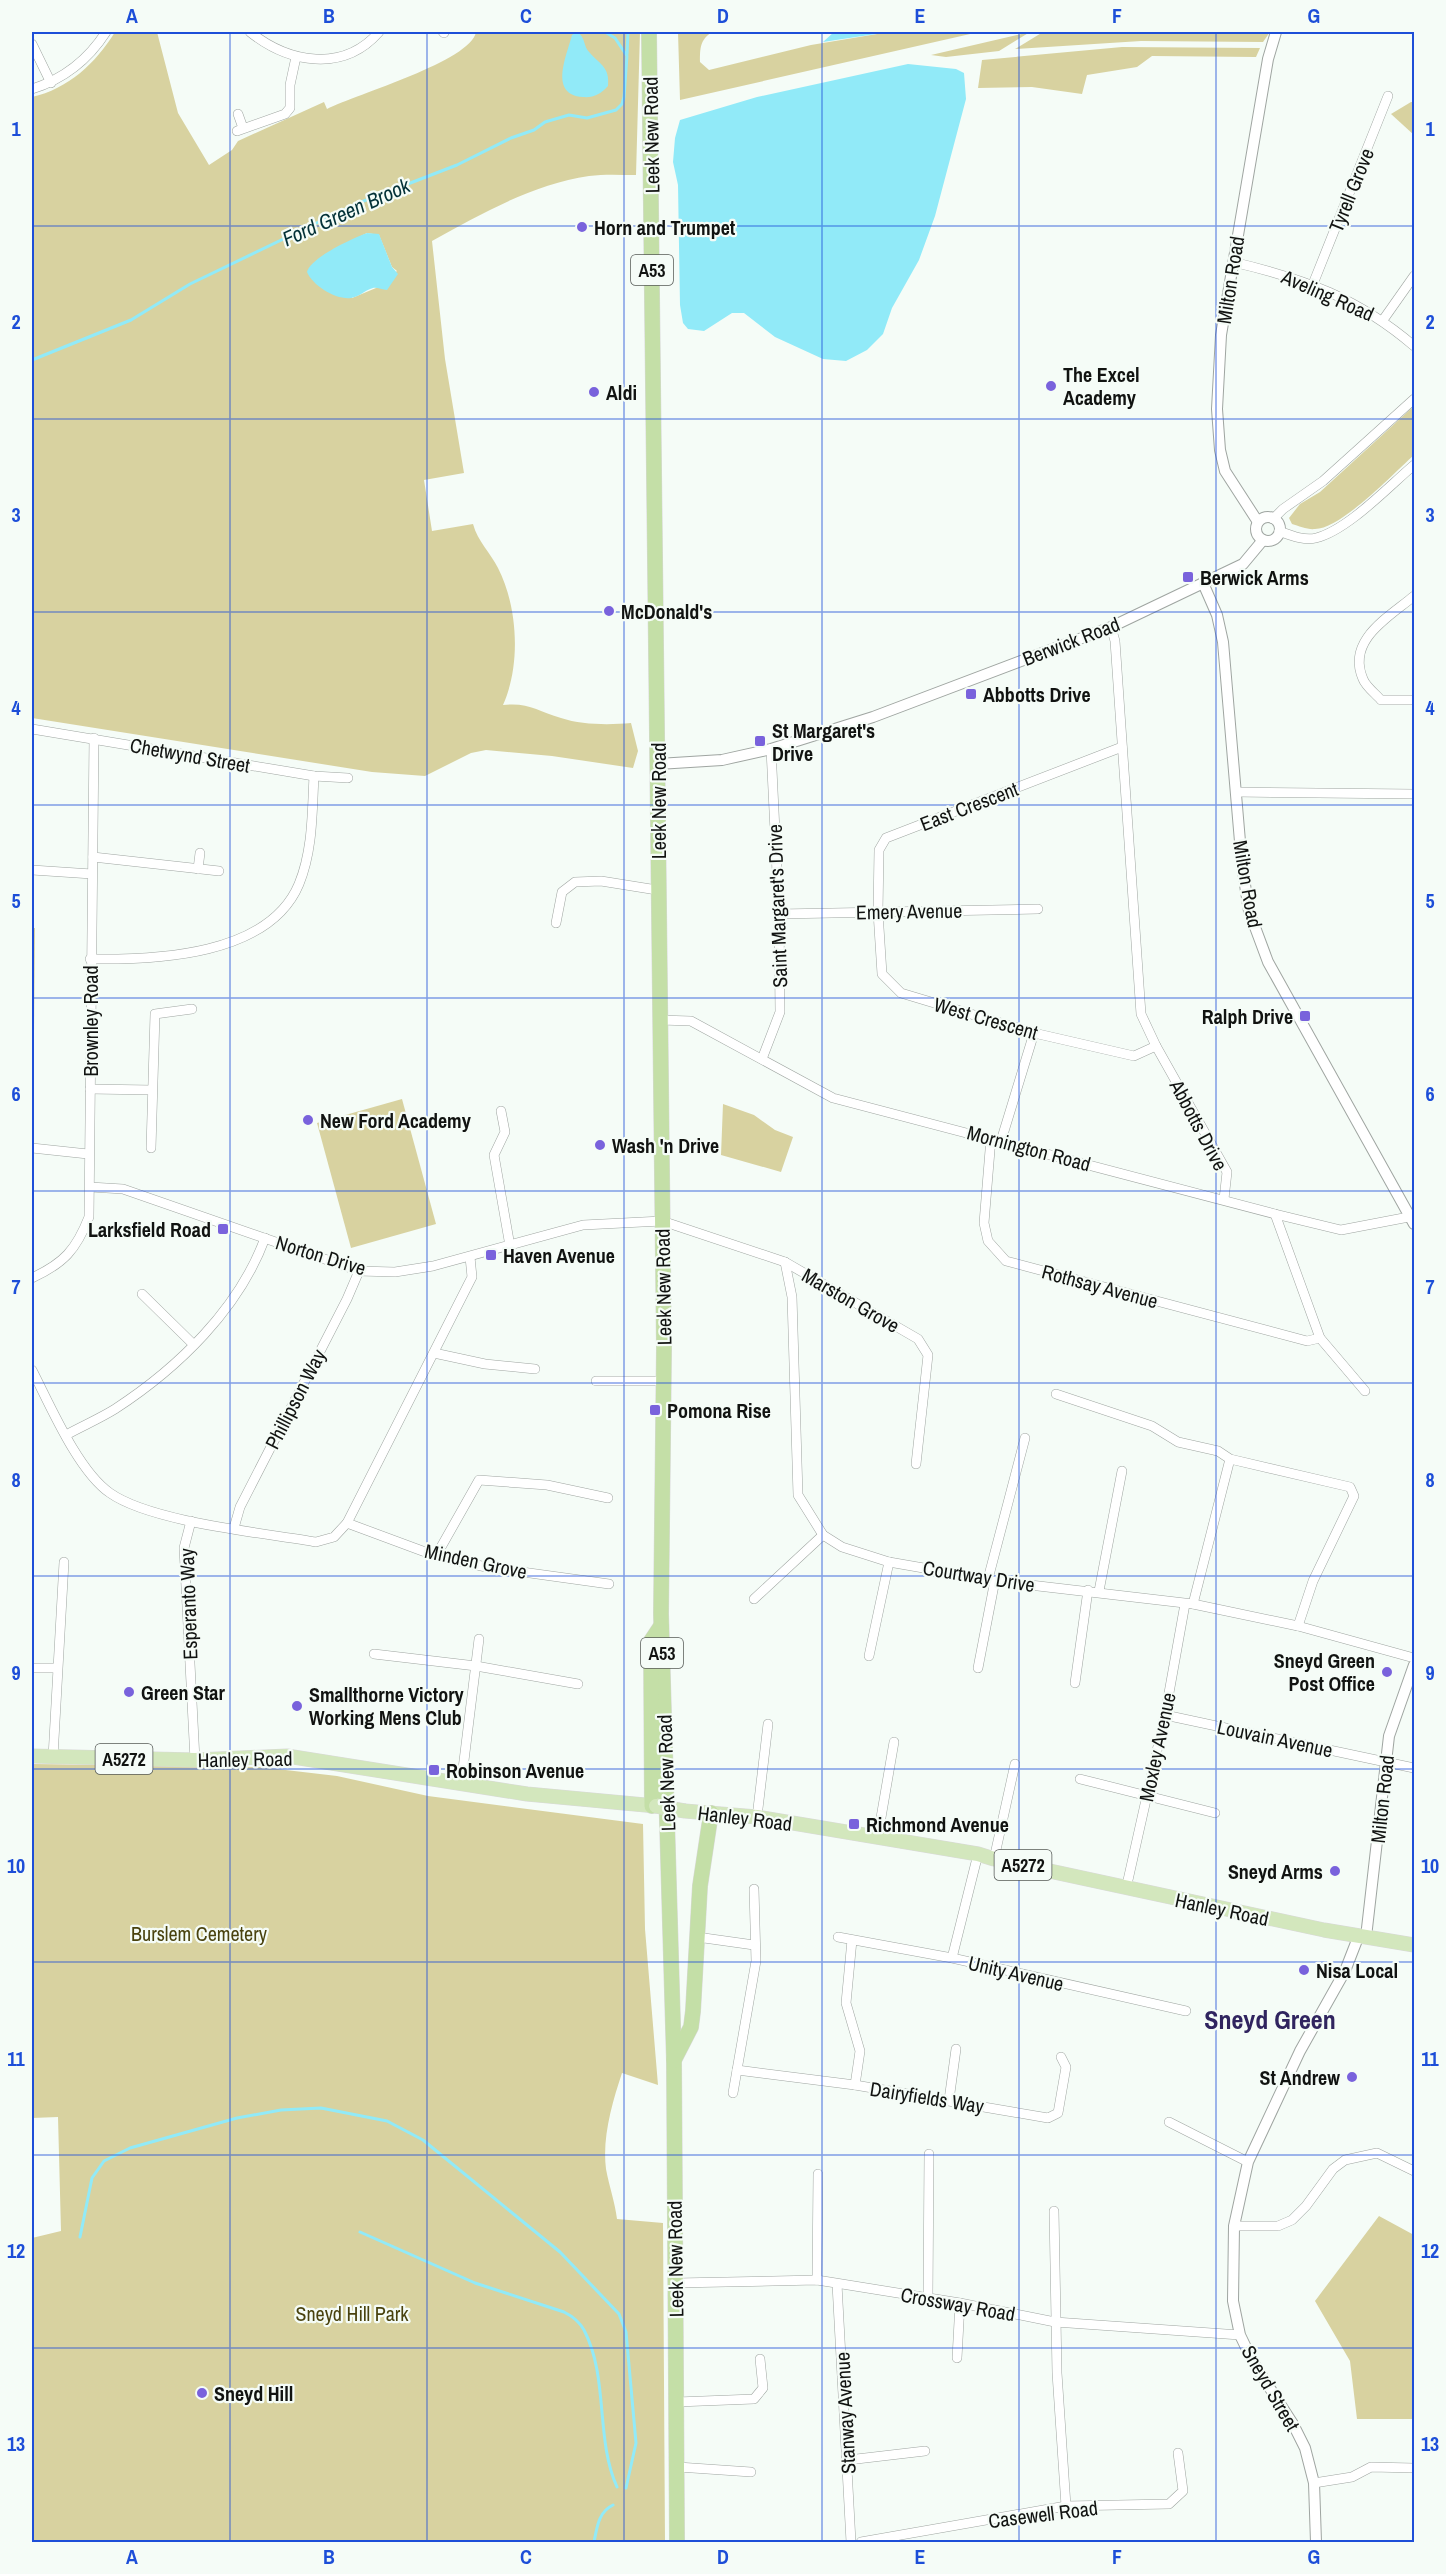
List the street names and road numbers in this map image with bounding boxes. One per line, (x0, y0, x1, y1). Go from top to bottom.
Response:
street label: Leek New Road (636, 76, 666, 194)
street label: Tyrell Grove (1322, 144, 1380, 236)
street label: Milton Road (1210, 234, 1250, 326)
road number: A53 (631, 255, 673, 285)
street label: Aveling Road (1277, 262, 1378, 327)
street label: Berwick Road (1019, 610, 1123, 672)
street label: Chetwynd Street (128, 731, 252, 779)
street label: Leek New Road (645, 743, 672, 859)
street label: East Crescent (916, 775, 1022, 837)
street label: Saint Margaret's Drive (761, 824, 793, 988)
street label: Milton Road (1227, 838, 1269, 930)
street label: Emery Avenue (856, 897, 962, 925)
street label: Brownley Road (77, 965, 104, 1077)
street label: West Crescent (931, 990, 1042, 1046)
street label: Abbotts Drive (1163, 1074, 1234, 1175)
street label: Mornington Road (964, 1119, 1094, 1177)
street label: Norton Drive (273, 1228, 369, 1282)
street label: Leek New Road (648, 1228, 678, 1346)
street label: Rothsay Avenue (1039, 1258, 1161, 1314)
street label: Marston Grove (797, 1261, 905, 1339)
street label: Phillipson Way (258, 1344, 332, 1454)
street label: Minden Grove (422, 1537, 530, 1585)
street label: Esperanto Way (173, 1547, 203, 1660)
street label: Courtway Drive (921, 1554, 1037, 1598)
road number: A53 (641, 1638, 683, 1668)
street label: Moxley Avenue (1132, 1690, 1182, 1804)
street label: Louvain Avenue (1215, 1713, 1335, 1763)
street label: Leek New Road (650, 1714, 682, 1832)
road number: A5272 (96, 1744, 152, 1774)
street label: Hanley Road (197, 1745, 293, 1773)
street label: Milton Road (1364, 1754, 1400, 1844)
street label: Hanley Road (696, 1799, 794, 1837)
road number: A5272 (994, 1850, 1052, 1880)
street label: Hanley Road (1173, 1886, 1271, 1932)
street label: Unity Avenue (966, 1949, 1066, 1997)
street label: Dairyfields Way (868, 2075, 987, 2119)
street label: Leek New Road (660, 2200, 690, 2318)
street label: Crossway Road (899, 2281, 1017, 2327)
street label: Sneyd Street (1236, 2340, 1307, 2436)
street label: Stanway Avenue (828, 2351, 862, 2475)
street label: Casewell Road (987, 2494, 1099, 2534)

